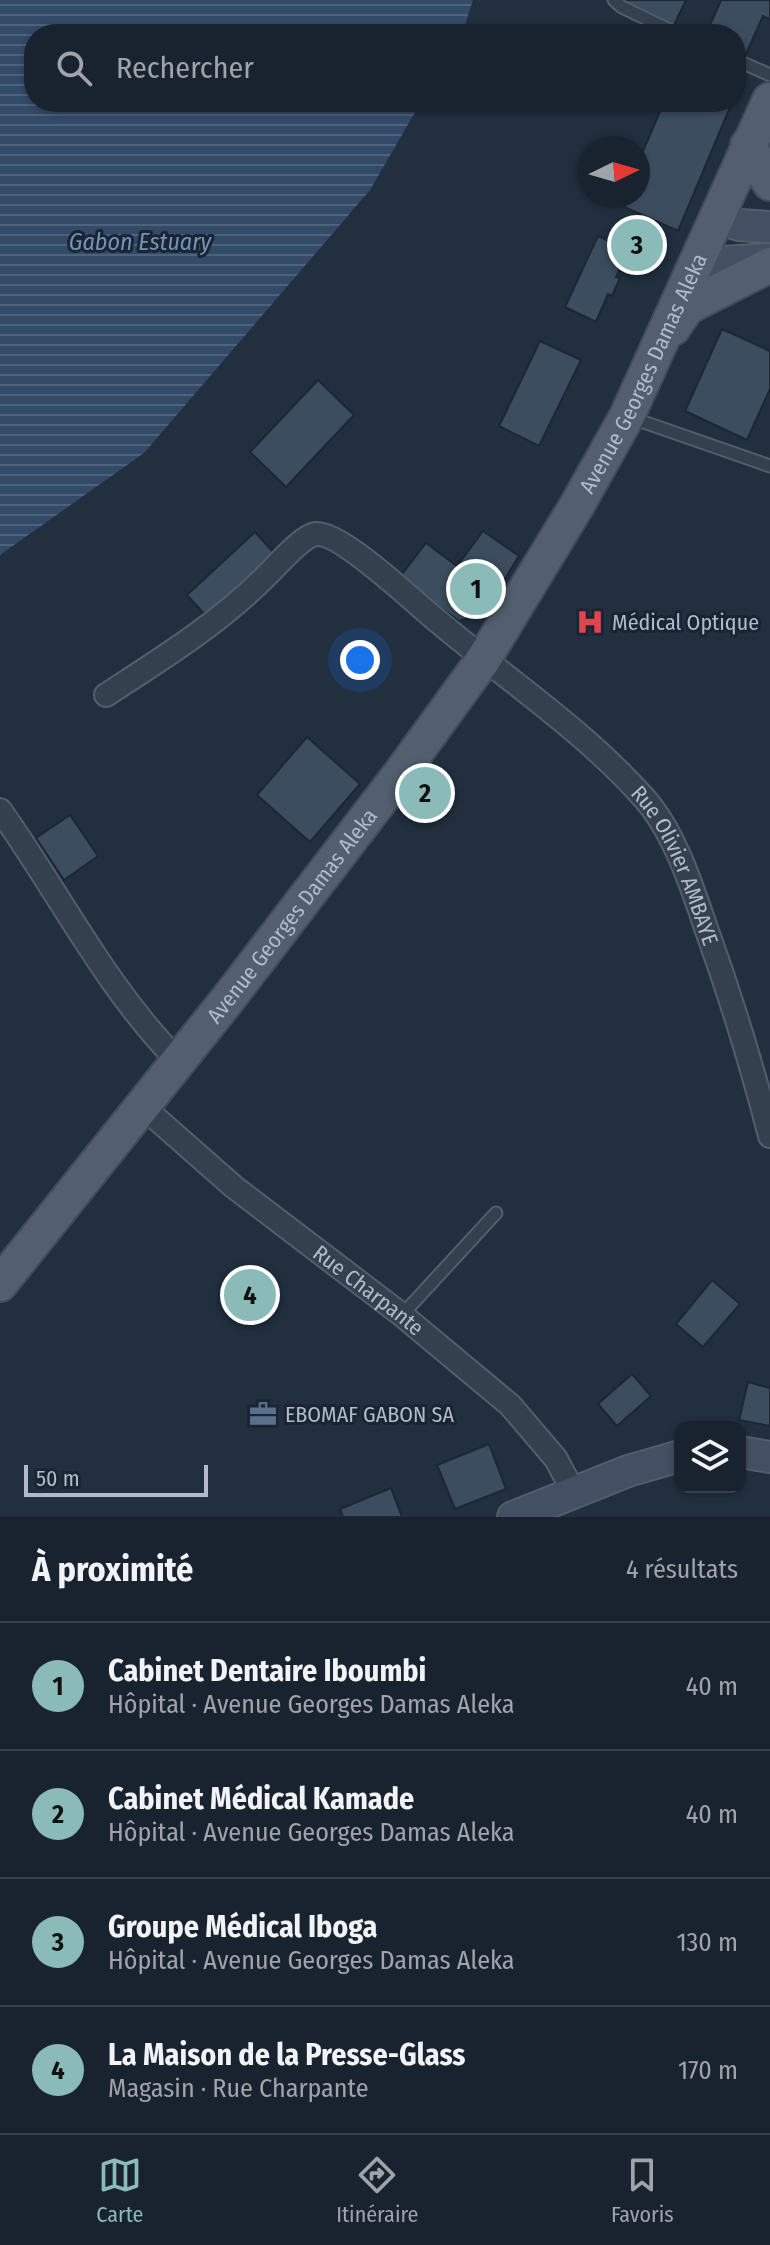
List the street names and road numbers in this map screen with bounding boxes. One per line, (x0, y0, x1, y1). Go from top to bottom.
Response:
street label: Avenue Georges Damas Aleka (573, 249, 713, 498)
street label: Rue Olivier AMBAYE (625, 780, 724, 949)
street label: Avenue Georges Damas Aleka (201, 803, 383, 1029)
street label: Rue Charpante (308, 1239, 429, 1341)

